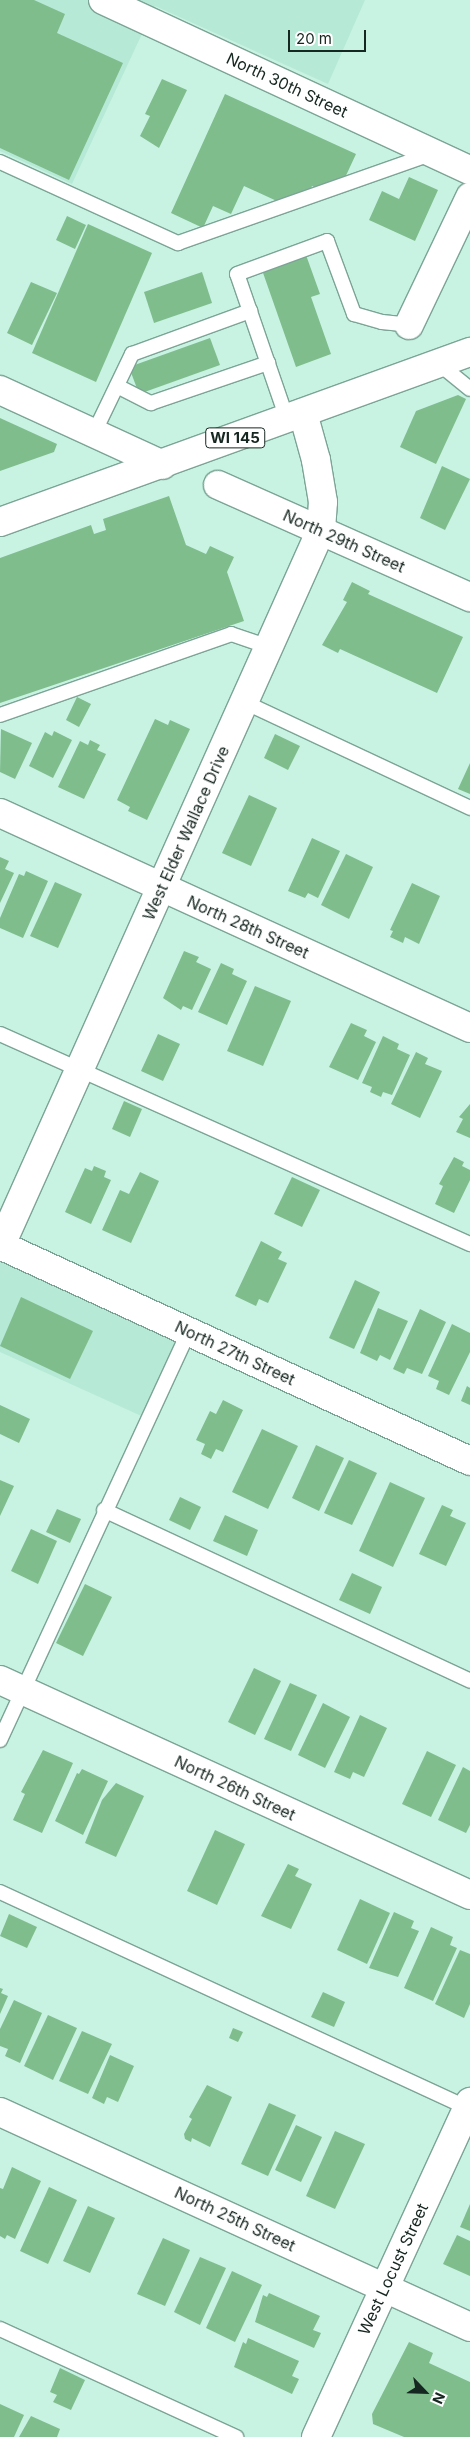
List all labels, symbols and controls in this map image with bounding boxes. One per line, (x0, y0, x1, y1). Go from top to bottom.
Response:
scale bar (290, 20, 368, 52)
text: 20 m (296, 29, 332, 48)
street label: North 30th Street (223, 48, 351, 122)
road number: WI 145 (205, 426, 265, 450)
street label: North 29th Street (280, 506, 408, 576)
street label: West Elder Wallace Drive (139, 743, 233, 923)
street label: North 28th Street (184, 892, 312, 962)
street label: North 27th Street (172, 1317, 298, 1389)
street label: North 26th Street (172, 1752, 298, 1824)
street label: North 25th Street (172, 2183, 298, 2255)
street label: West Locust Street (354, 2200, 432, 2338)
north arrow (400, 2367, 450, 2417)
text: N (429, 2390, 449, 2407)

